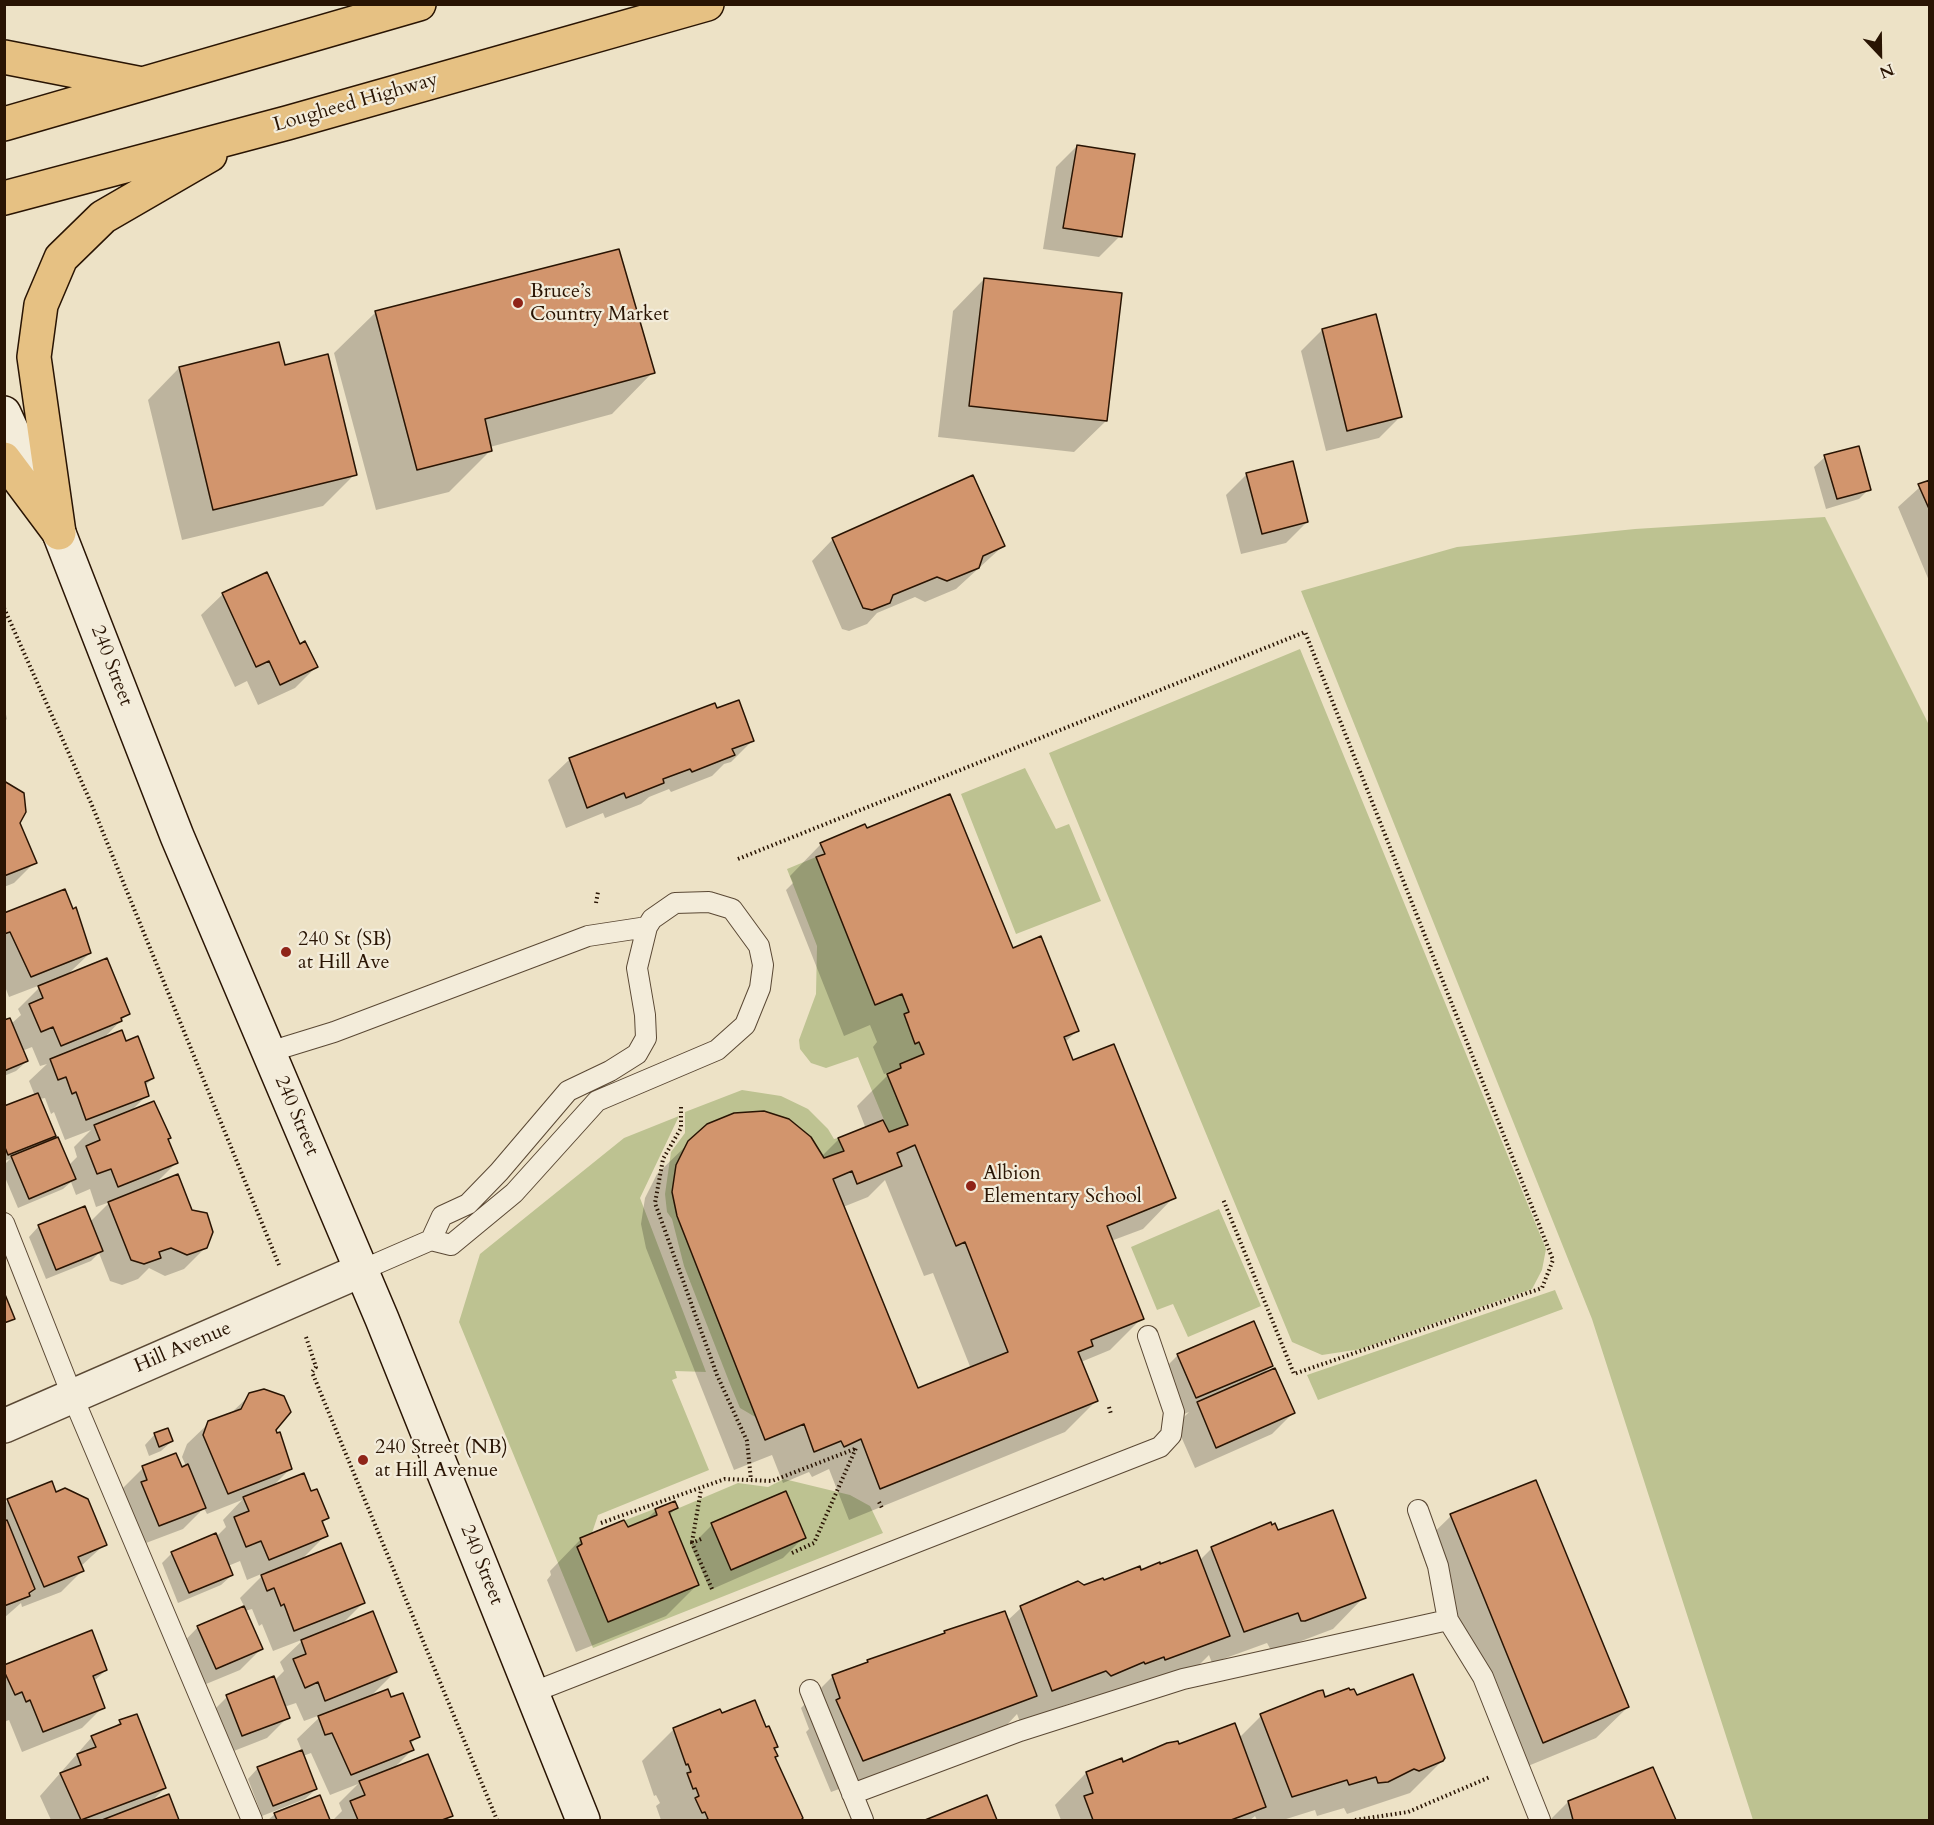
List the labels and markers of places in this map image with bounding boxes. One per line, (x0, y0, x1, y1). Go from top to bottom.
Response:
place label: Bruce’s Country Market (530, 280, 669, 327)
marker: Bruce’s Country Market (511, 296, 525, 310)
place label: 240 St (SB) at Hill Ave (298, 928, 392, 975)
marker: 240 St (SB) at Hill Ave (279, 945, 293, 959)
place label: Albion Elementary School (983, 1162, 1142, 1209)
marker: Albion Elementary School (964, 1179, 978, 1193)
place label: 240 Street (NB) at Hill Avenue (375, 1436, 508, 1483)
marker: 240 Street (NB) at Hill Avenue (356, 1453, 370, 1467)

